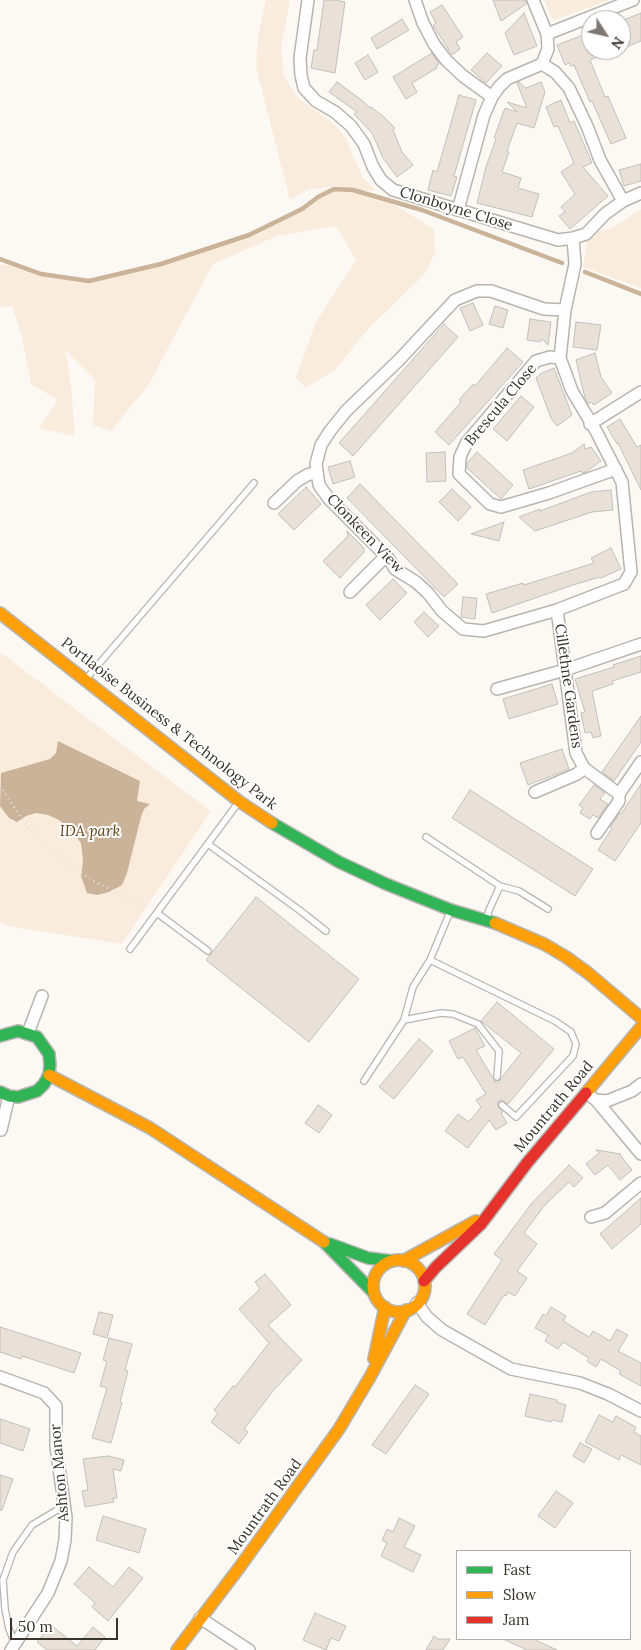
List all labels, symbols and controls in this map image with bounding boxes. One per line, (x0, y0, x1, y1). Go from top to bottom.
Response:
north arrow (581, 10, 631, 60)
text: N (607, 33, 628, 53)
street label: Clonboyne Close (397, 183, 515, 235)
street label: Brescula Close (461, 360, 541, 450)
street label: Clonkeen View (323, 491, 407, 577)
street label: Cillethne Gardens (550, 623, 586, 749)
street label: Portlaoise Business & Technology Park (57, 634, 281, 814)
park label: IDA park (60, 823, 120, 841)
street label: Mountrath Road (511, 1058, 597, 1156)
street label: Ashton Manor (47, 1423, 73, 1523)
street label: Mountrath Road (224, 1456, 306, 1558)
legend (456, 1550, 631, 1640)
text: Fast (503, 1560, 531, 1579)
text: Slow (503, 1585, 536, 1604)
scale bar (12, 1608, 120, 1640)
text: Jam (503, 1610, 530, 1629)
text: 50 m (18, 1617, 53, 1636)

